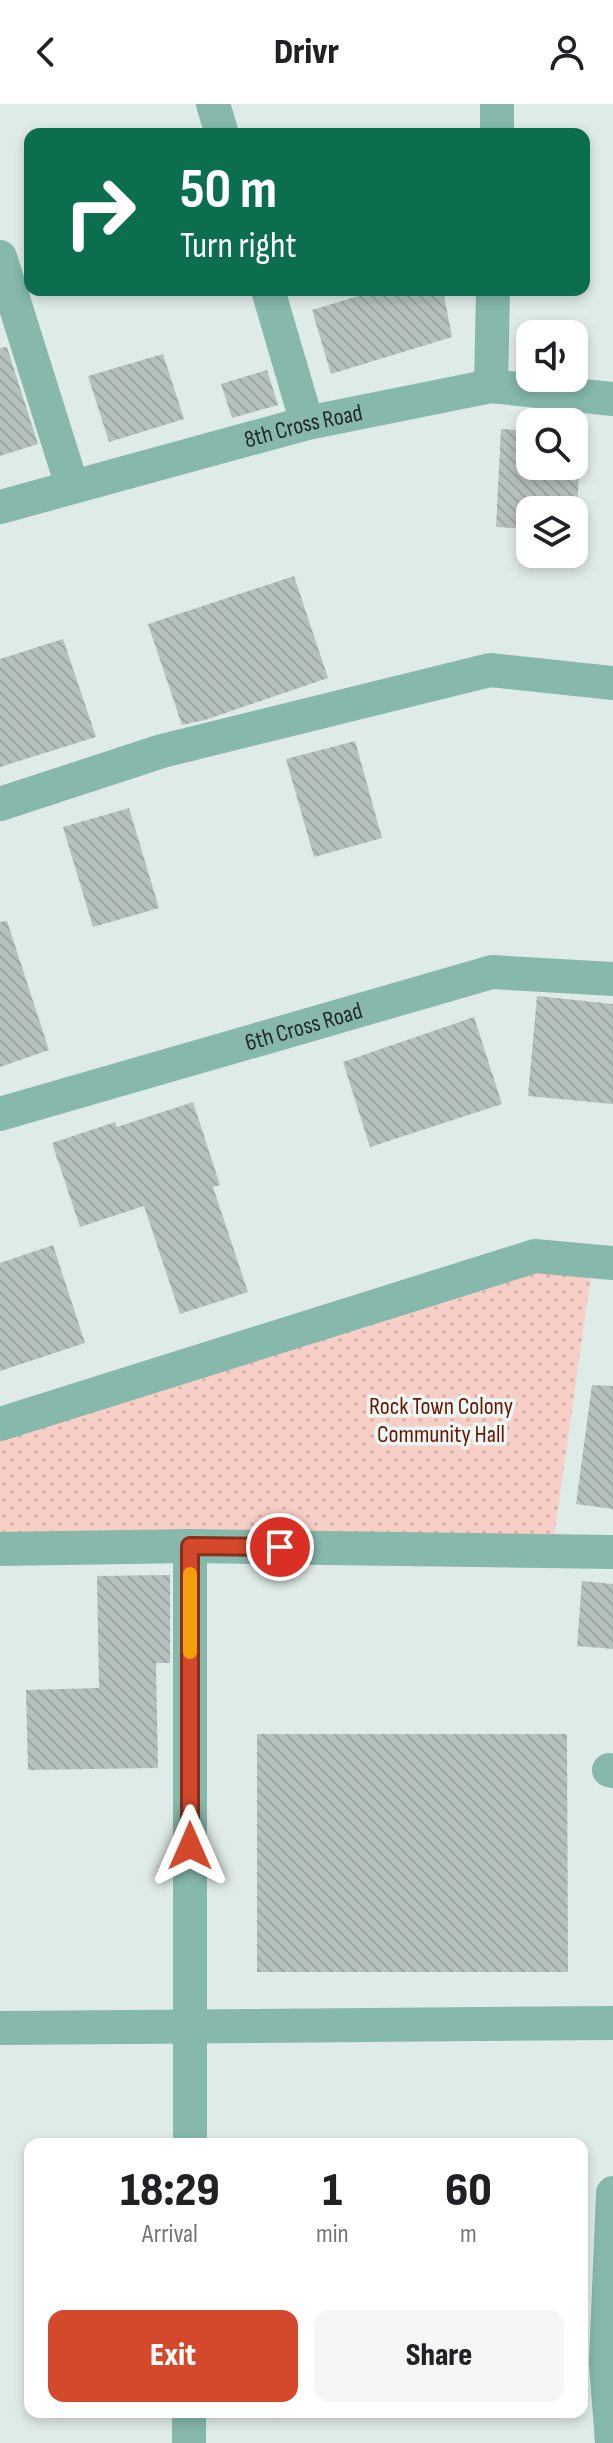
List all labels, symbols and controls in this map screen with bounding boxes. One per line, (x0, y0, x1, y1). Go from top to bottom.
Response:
icon: back (24, 30, 68, 74)
icon: person (545, 30, 589, 74)
text: Drivr (274, 31, 339, 74)
text: 50 m (180, 157, 277, 224)
icon: right (48, 160, 152, 264)
text: Turn right (180, 225, 297, 268)
map controls (516, 320, 588, 568)
button: sound (516, 320, 588, 392)
street label: 8th Cross Road (241, 398, 365, 454)
button: search (516, 408, 588, 480)
button: layers (516, 496, 588, 568)
street label: 6th Cross Road (242, 996, 366, 1057)
park label: Rock Town Colony Community Hall (369, 1392, 513, 1449)
pin (246, 1513, 314, 1581)
icon: arrive (258, 1525, 302, 1569)
position arrow (148, 1804, 232, 1888)
text: 18:29 (120, 2162, 220, 2219)
text: 1 (322, 2162, 342, 2219)
text: 60 (445, 2162, 492, 2219)
text: Arrival (142, 2219, 198, 2250)
text: min (316, 2219, 349, 2250)
text: m (460, 2219, 477, 2250)
button: Exit (48, 2310, 298, 2402)
button: Share (314, 2310, 564, 2402)

